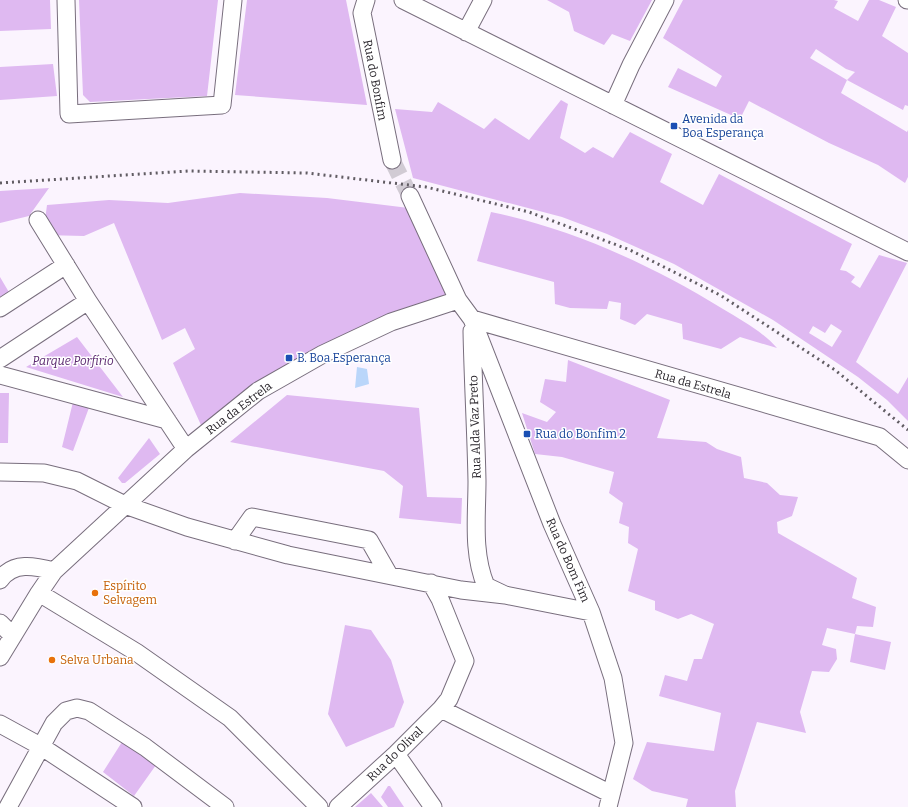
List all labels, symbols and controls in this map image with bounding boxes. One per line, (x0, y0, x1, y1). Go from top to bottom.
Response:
street label: Rua do Bonfim (360, 38, 390, 122)
place label: Avenida da Boa Esperança (682, 112, 764, 140)
marker: Avenida da Boa Esperança (669, 121, 679, 131)
place label: B. Boa Esperança (297, 351, 391, 365)
marker: B. Boa Esperança (284, 353, 294, 363)
park label: Parque Porfírio (32, 354, 114, 368)
street label: Rua da Estrela (653, 366, 733, 402)
street label: Rua Alda Vaz Preto (466, 375, 484, 479)
street label: Rua da Estrela (203, 378, 275, 437)
place label: Rua do Bonfim 2 (535, 427, 626, 441)
marker: Rua do Bonfim 2 (522, 429, 532, 439)
street label: Rua do Bom Fim (543, 516, 593, 605)
place label: Espírito Selvagem (103, 579, 158, 607)
marker: Espírito Selvagem (90, 588, 100, 598)
place label: Selva Urbana (60, 653, 134, 667)
marker: Selva Urbana (47, 655, 57, 665)
street label: Rua do Olival (364, 723, 426, 784)

